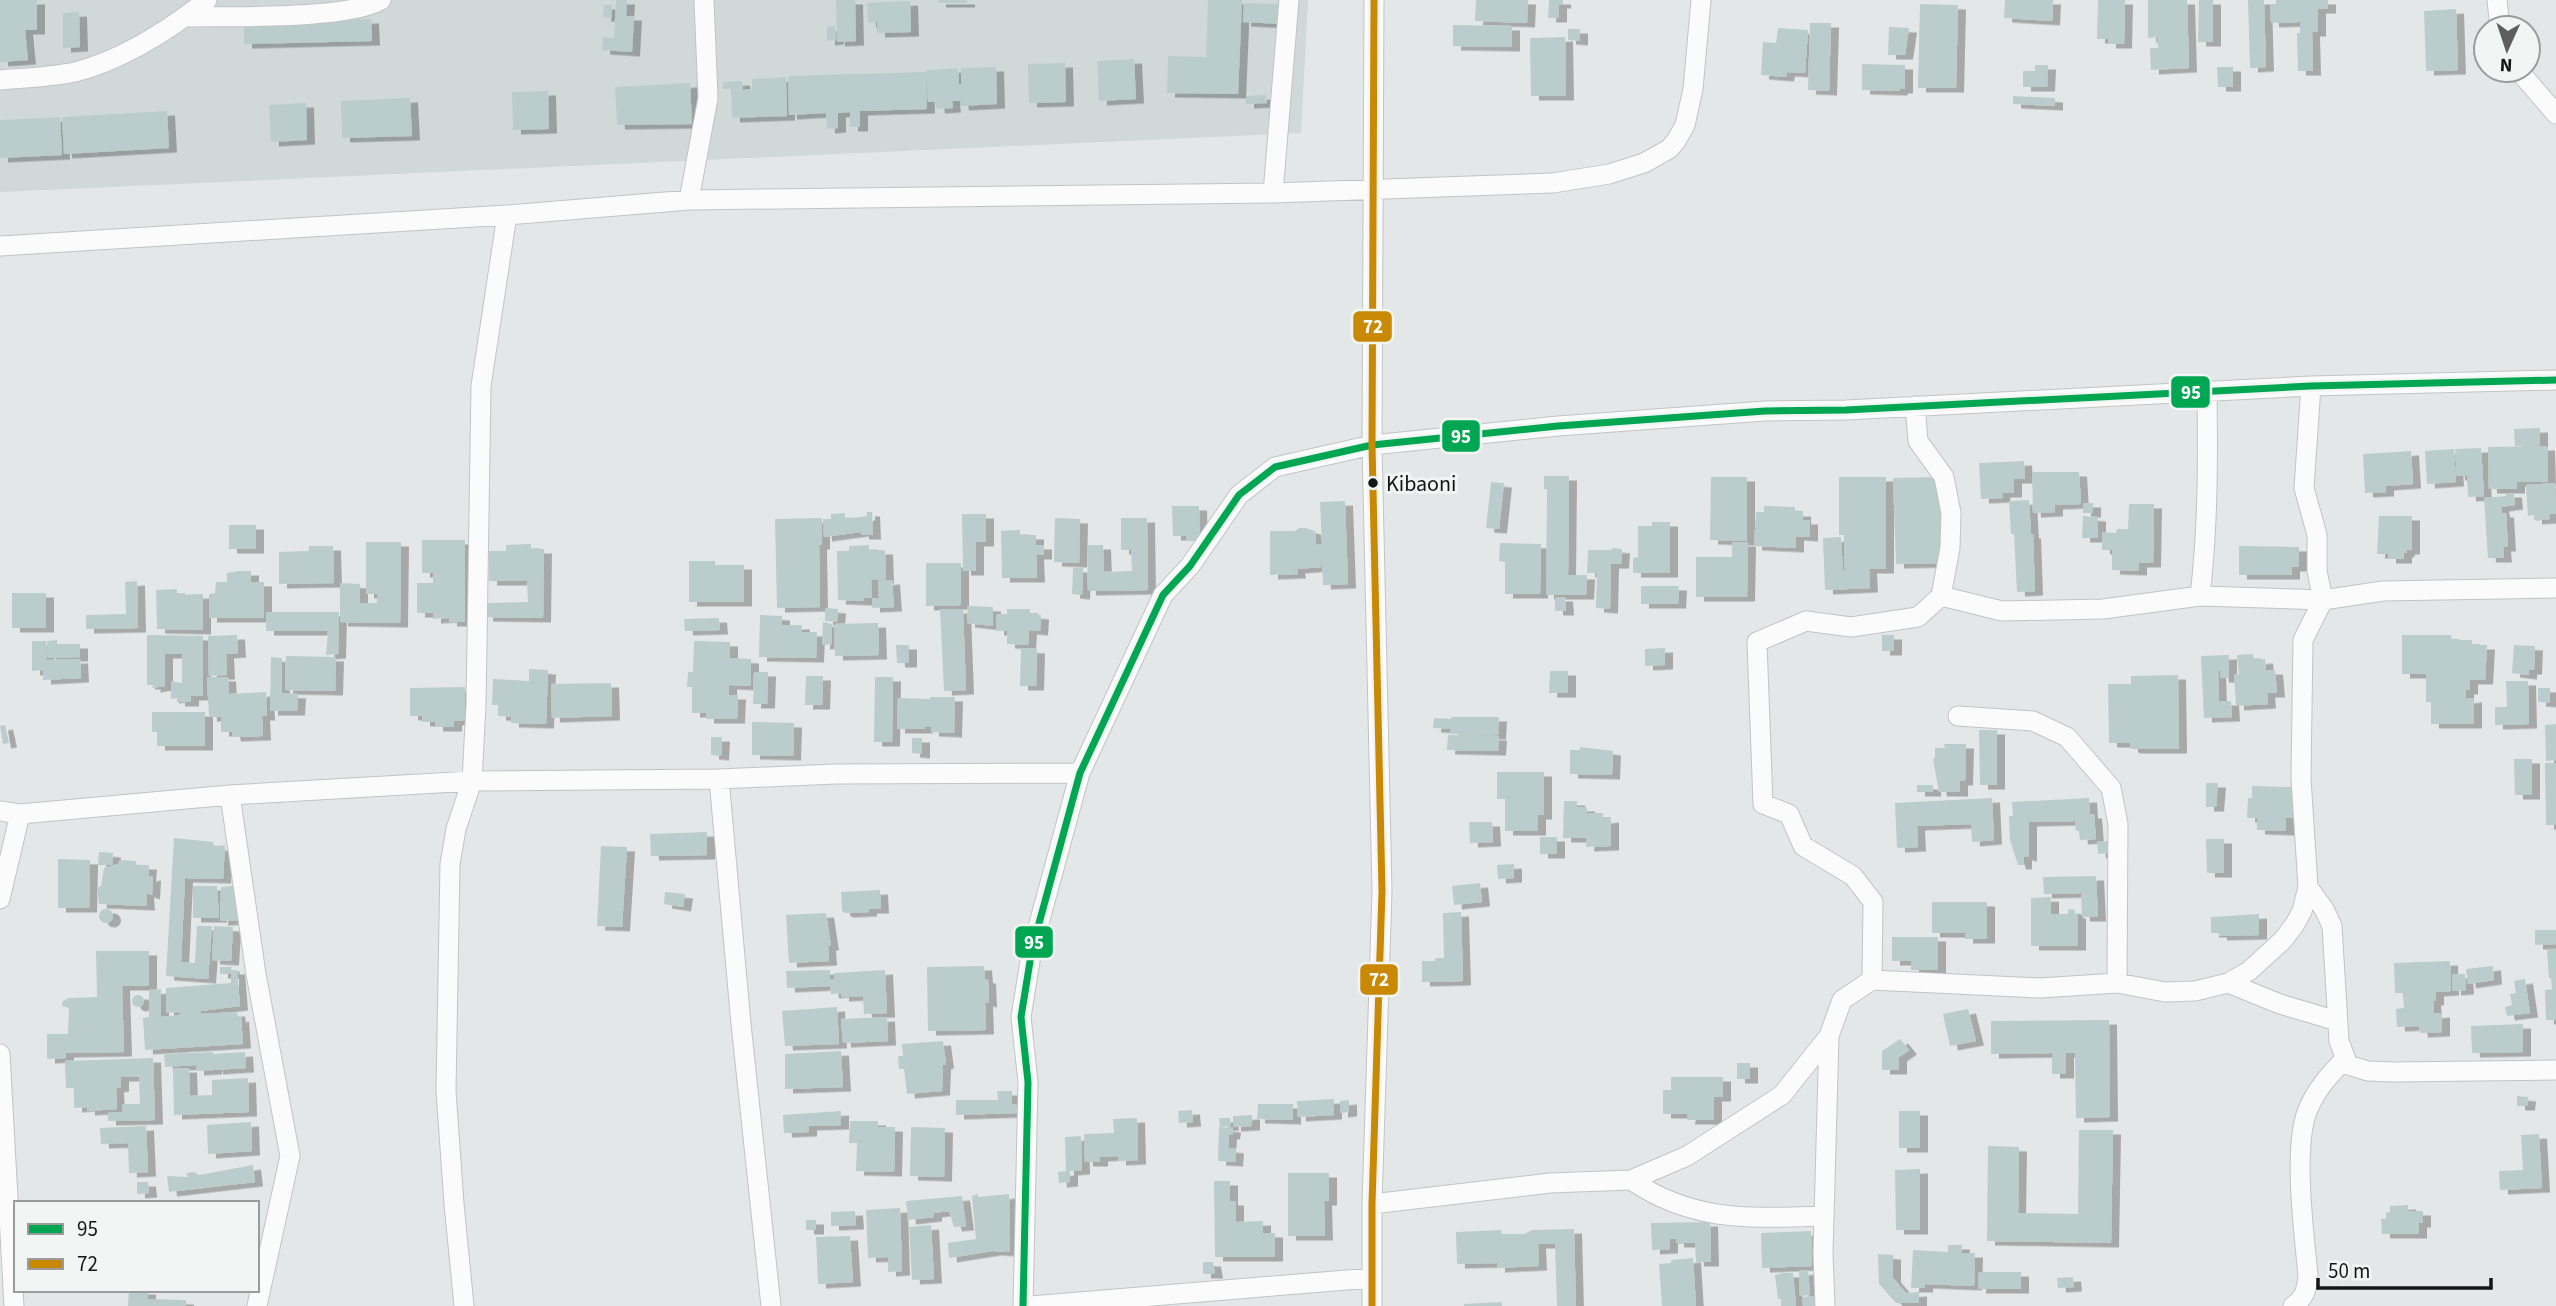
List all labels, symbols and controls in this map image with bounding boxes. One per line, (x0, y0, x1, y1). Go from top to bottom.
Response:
north arrow (2472, 14, 2542, 84)
text: N (2499, 51, 2513, 78)
line badge: 72 (1352, 310, 1393, 343)
text: 72 (1363, 314, 1383, 341)
line badge: 95 (2170, 375, 2211, 409)
text: 95 (2181, 380, 2201, 407)
line badge: 95 (1441, 419, 1481, 453)
text: 95 (1451, 424, 1471, 451)
place label: Kibaoni (1386, 468, 1456, 500)
marker: Kibaoni (1366, 476, 1380, 490)
line badge: 95 (1014, 925, 1054, 959)
text: 95 (1024, 930, 1044, 957)
line badge: 72 (1359, 963, 1399, 996)
text: 72 (1369, 967, 1389, 994)
legend (14, 1201, 259, 1292)
text: 95 (77, 1214, 98, 1244)
scale bar (2318, 1246, 2491, 1290)
text: 72 (77, 1249, 98, 1279)
text: 50 m (2328, 1256, 2370, 1286)

